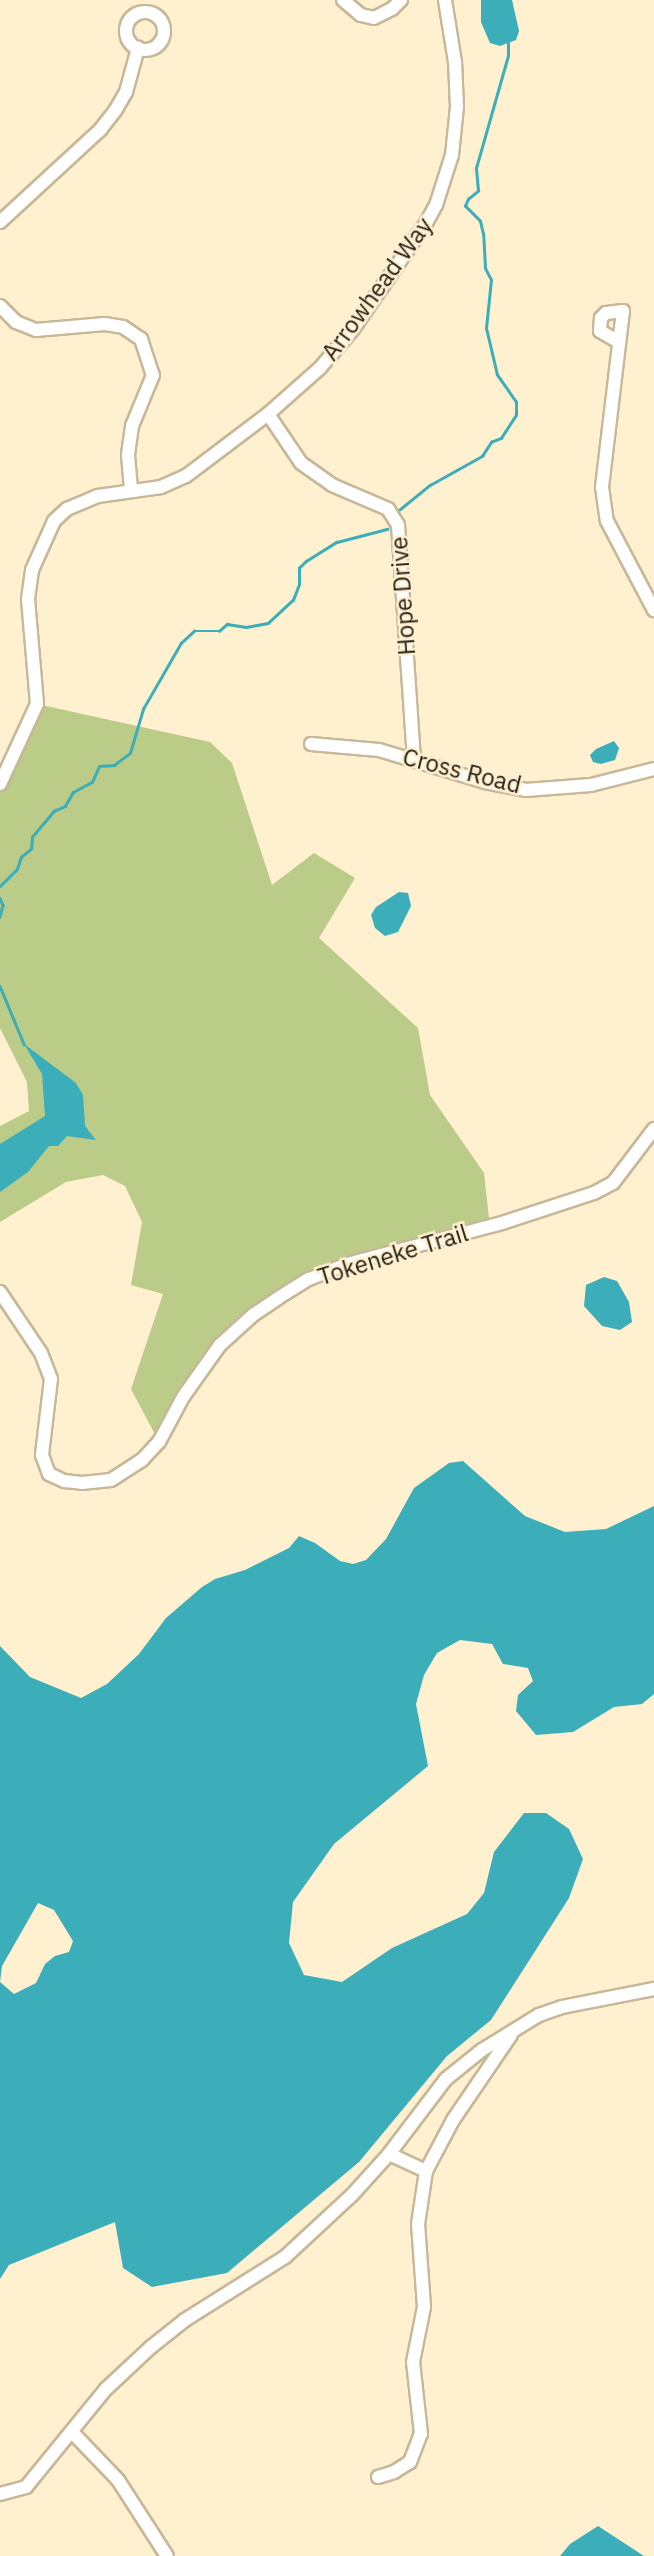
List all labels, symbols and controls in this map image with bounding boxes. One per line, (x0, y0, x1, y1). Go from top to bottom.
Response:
street label: Arrowhead Way (315, 212, 439, 366)
street label: Hope Drive (384, 536, 422, 656)
street label: Cross Road (400, 742, 524, 800)
street label: Tokeneke Trail (314, 1218, 472, 1292)

